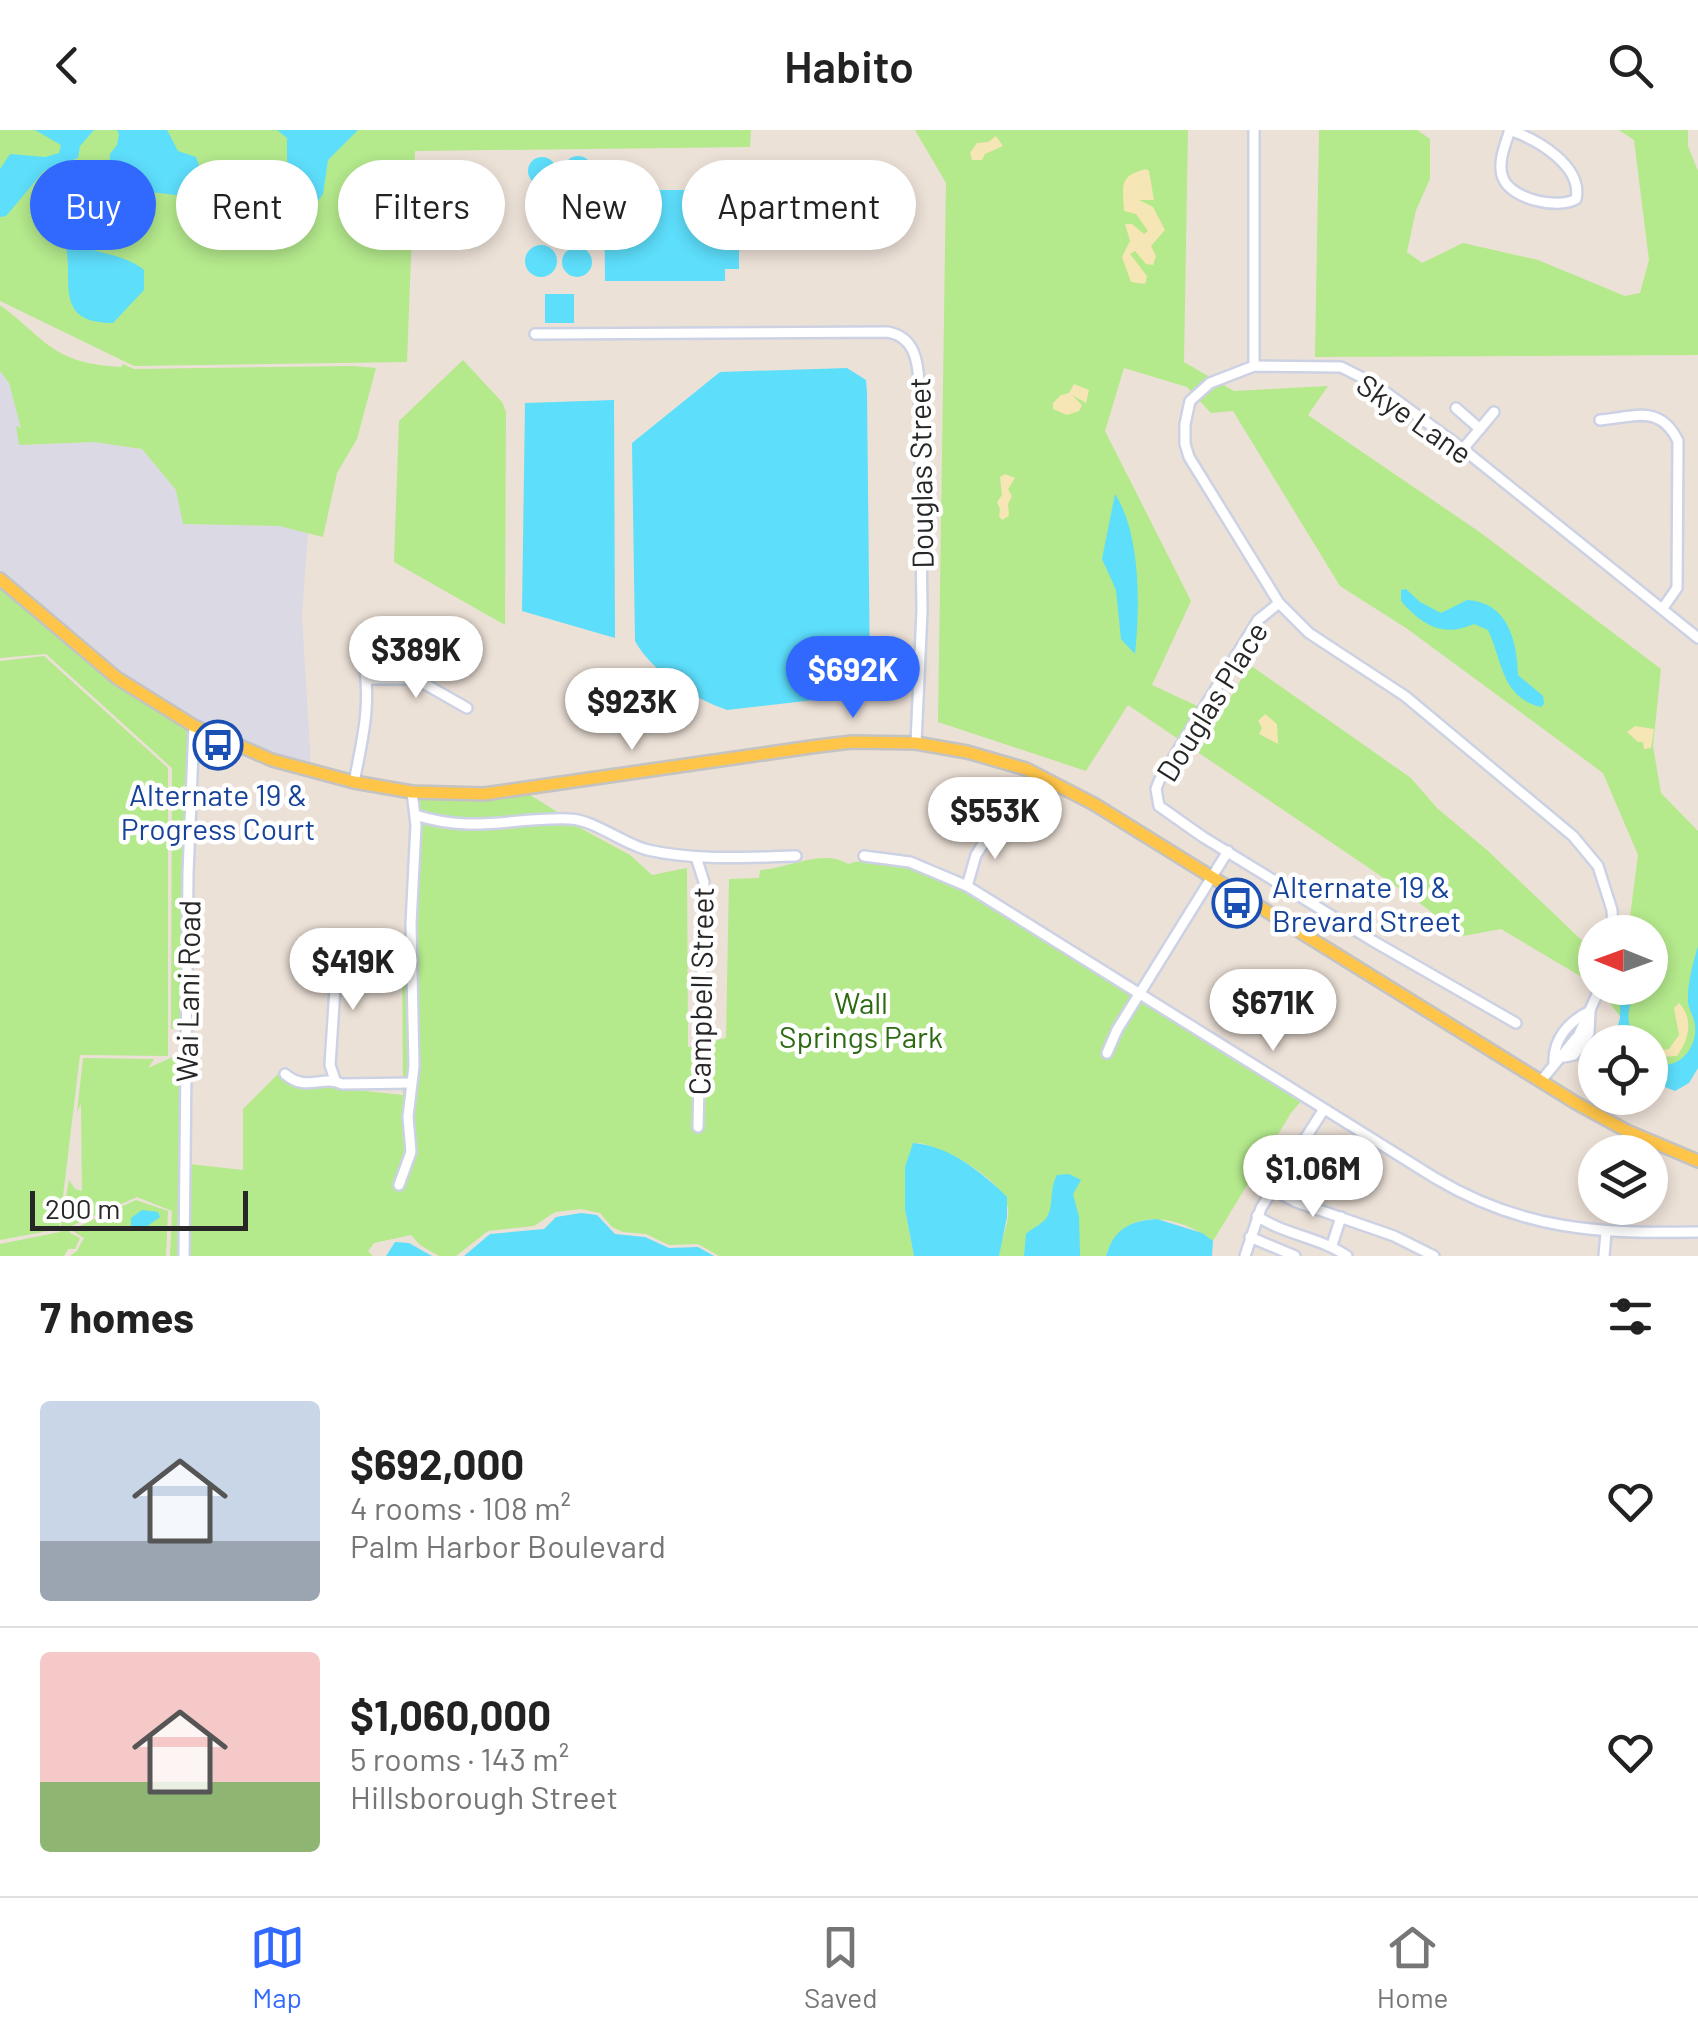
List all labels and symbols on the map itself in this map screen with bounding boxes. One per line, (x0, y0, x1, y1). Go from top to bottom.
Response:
street label: Skye Lane (1351, 365, 1479, 471)
street label: Douglas Street (900, 377, 940, 569)
street label: Douglas Place (1148, 615, 1274, 787)
pin: $389K (346, 616, 486, 701)
pin: $692K (783, 636, 923, 721)
pin: $923K (562, 668, 702, 753)
bus stop icon: Alternate 19 & Progress Court (192, 719, 244, 771)
place label: Alternate 19 & Progress Court (121, 776, 315, 846)
pin: $553K (925, 777, 1065, 862)
place label: Alternate 19 & Brevard Street (1272, 868, 1461, 938)
bus stop icon: Alternate 19 & Brevard Street (1211, 877, 1263, 929)
street label: Campbell Street (680, 886, 720, 1096)
street label: Wai Lani Road (167, 899, 207, 1083)
north arrow (1578, 915, 1668, 1005)
pin: $419K (283, 928, 423, 1013)
pin: $671K (1203, 969, 1343, 1054)
park label: Wall Springs Park (779, 984, 943, 1054)
pin: $1.06M (1232, 1135, 1394, 1220)
scale bar (30, 1186, 248, 1230)

